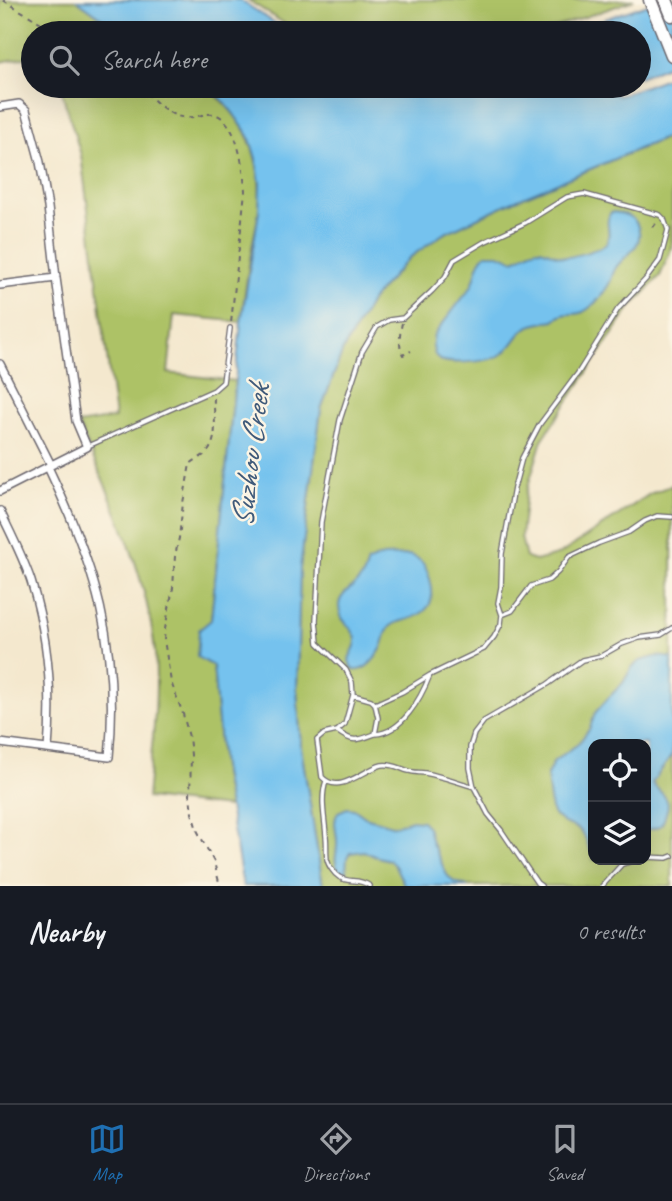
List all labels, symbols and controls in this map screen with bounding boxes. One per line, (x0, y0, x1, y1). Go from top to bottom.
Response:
search box (21, 21, 651, 98)
icon: search (45, 41, 83, 79)
text: Search here (101, 43, 207, 76)
water label: Suzhou Creek (221, 378, 280, 529)
map controls (588, 739, 651, 865)
button: locate (588, 739, 651, 802)
button: layers (588, 802, 651, 865)
text: Nearby (28, 913, 104, 951)
text: 0 results (577, 917, 644, 946)
tab: Map (88, 1120, 126, 1186)
tab: Directions (303, 1120, 369, 1186)
tab: Saved (546, 1120, 584, 1186)

